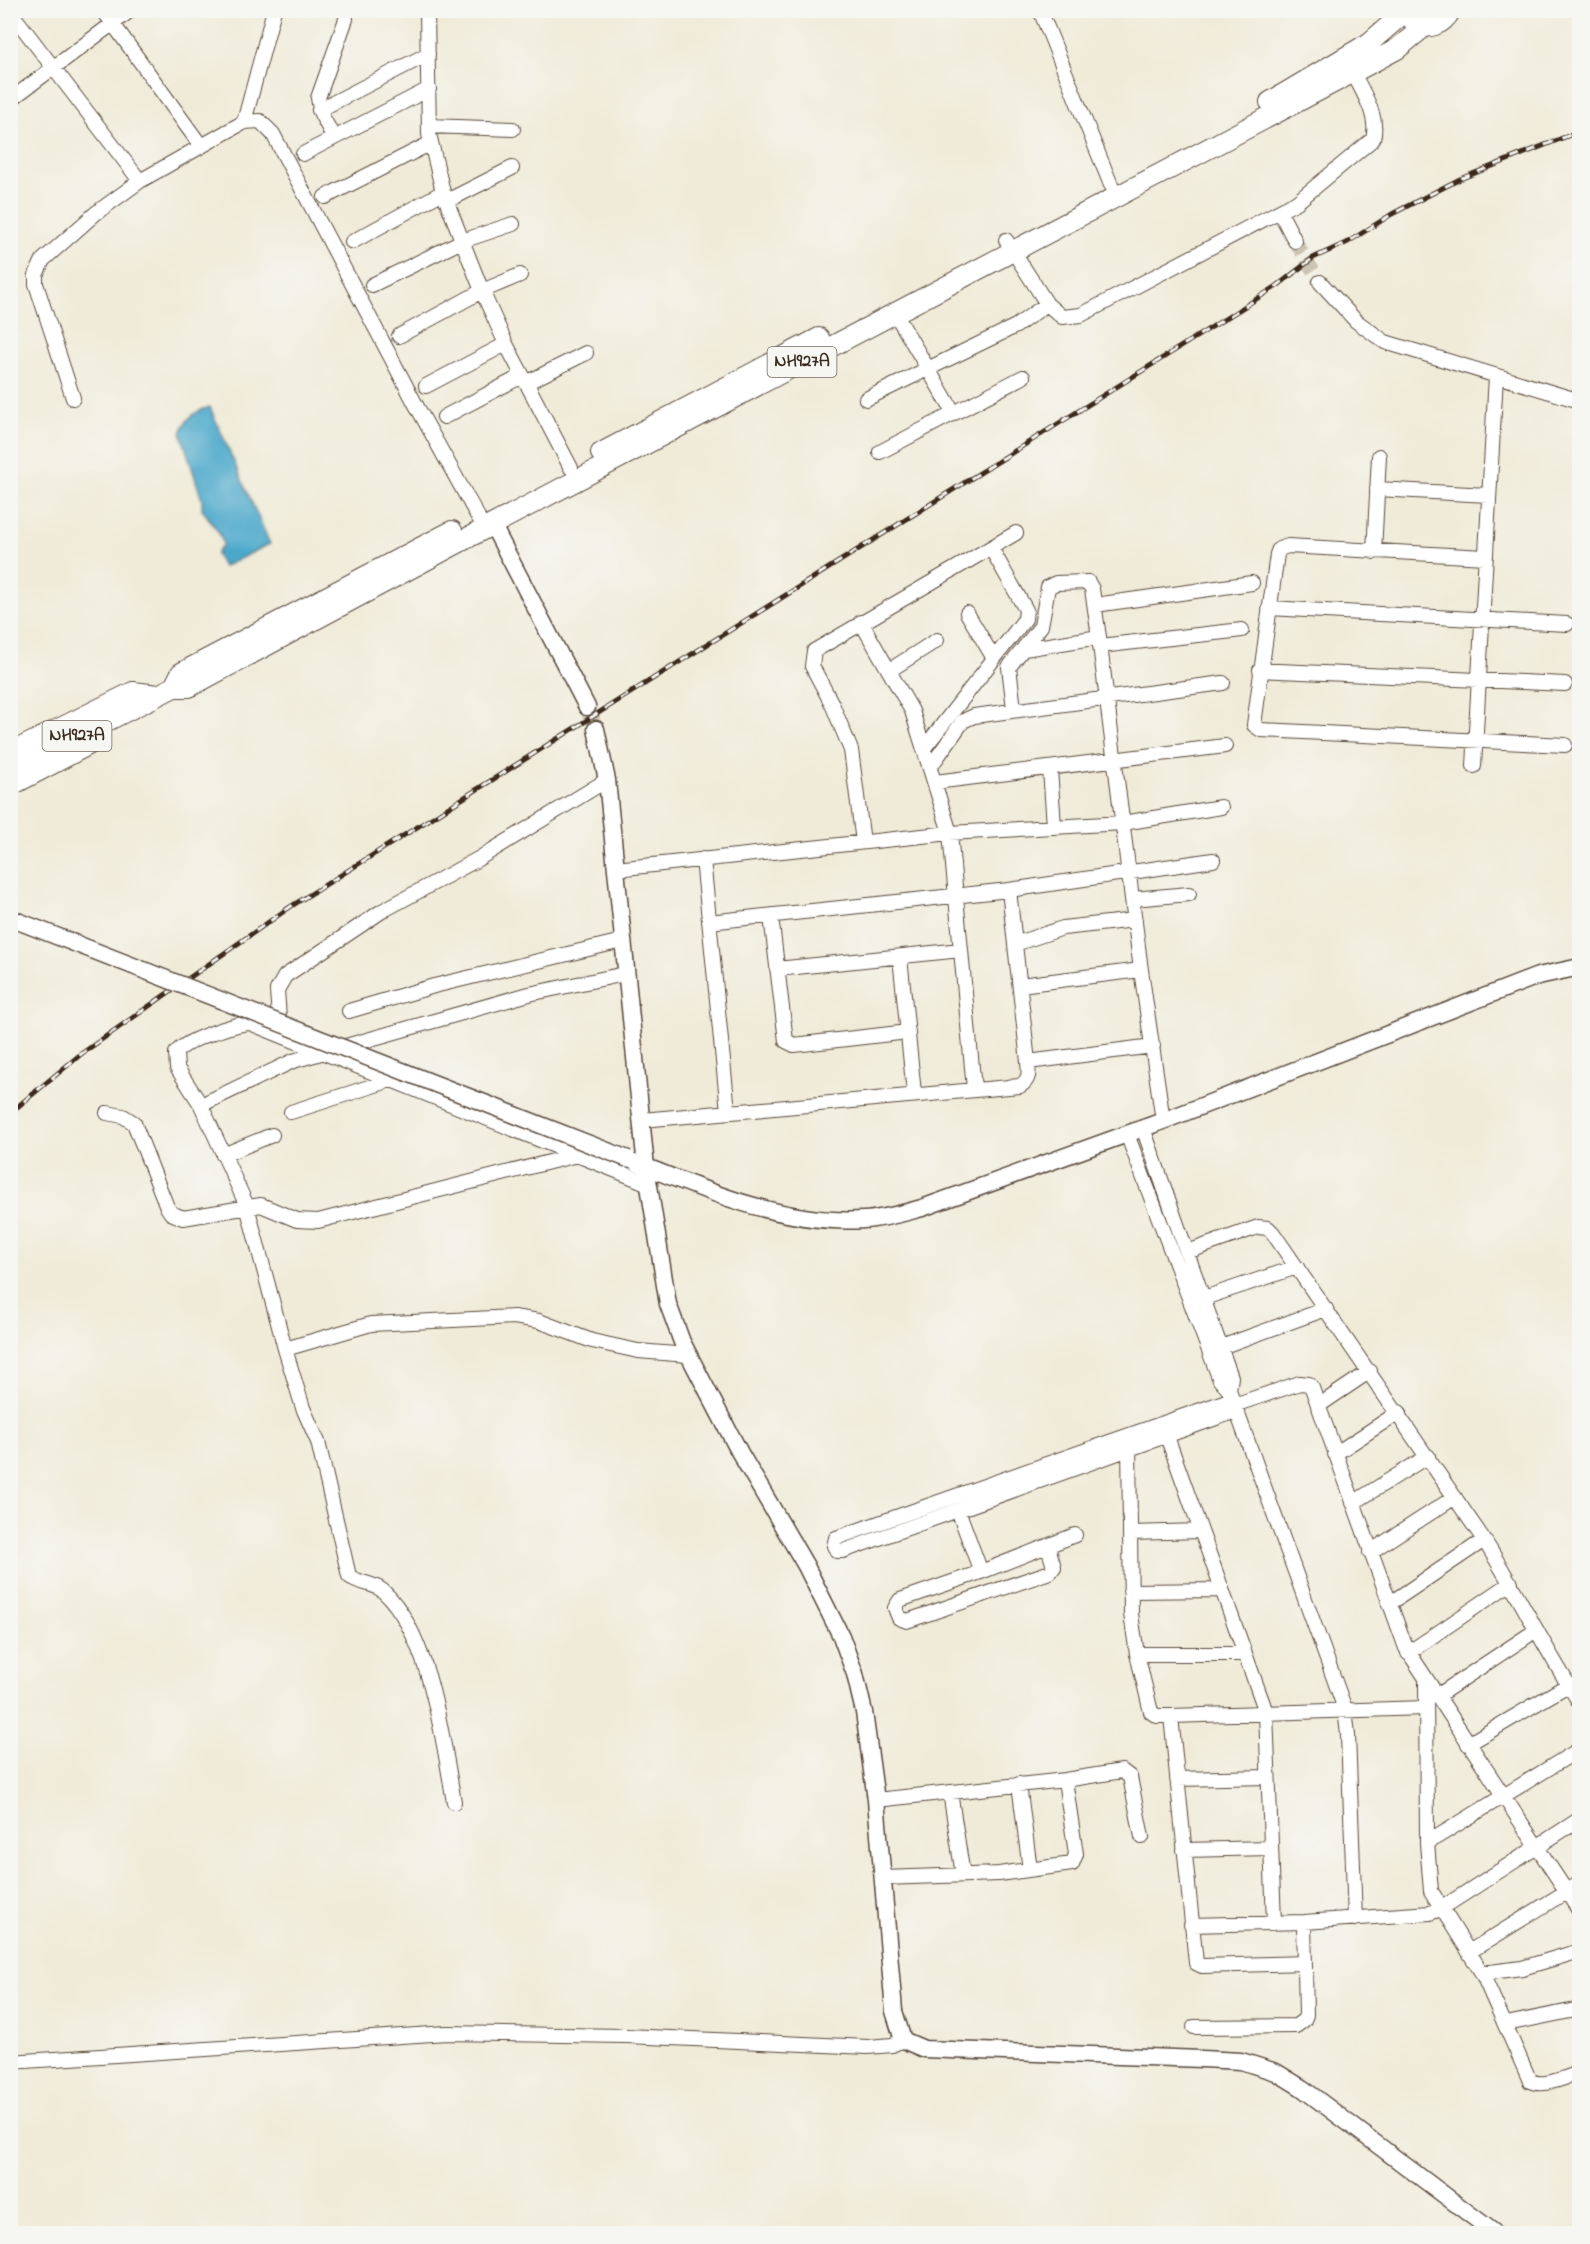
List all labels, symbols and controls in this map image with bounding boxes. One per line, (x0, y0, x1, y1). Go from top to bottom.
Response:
road number: NH927A (768, 347, 836, 377)
road number: NH927A (42, 721, 112, 751)

